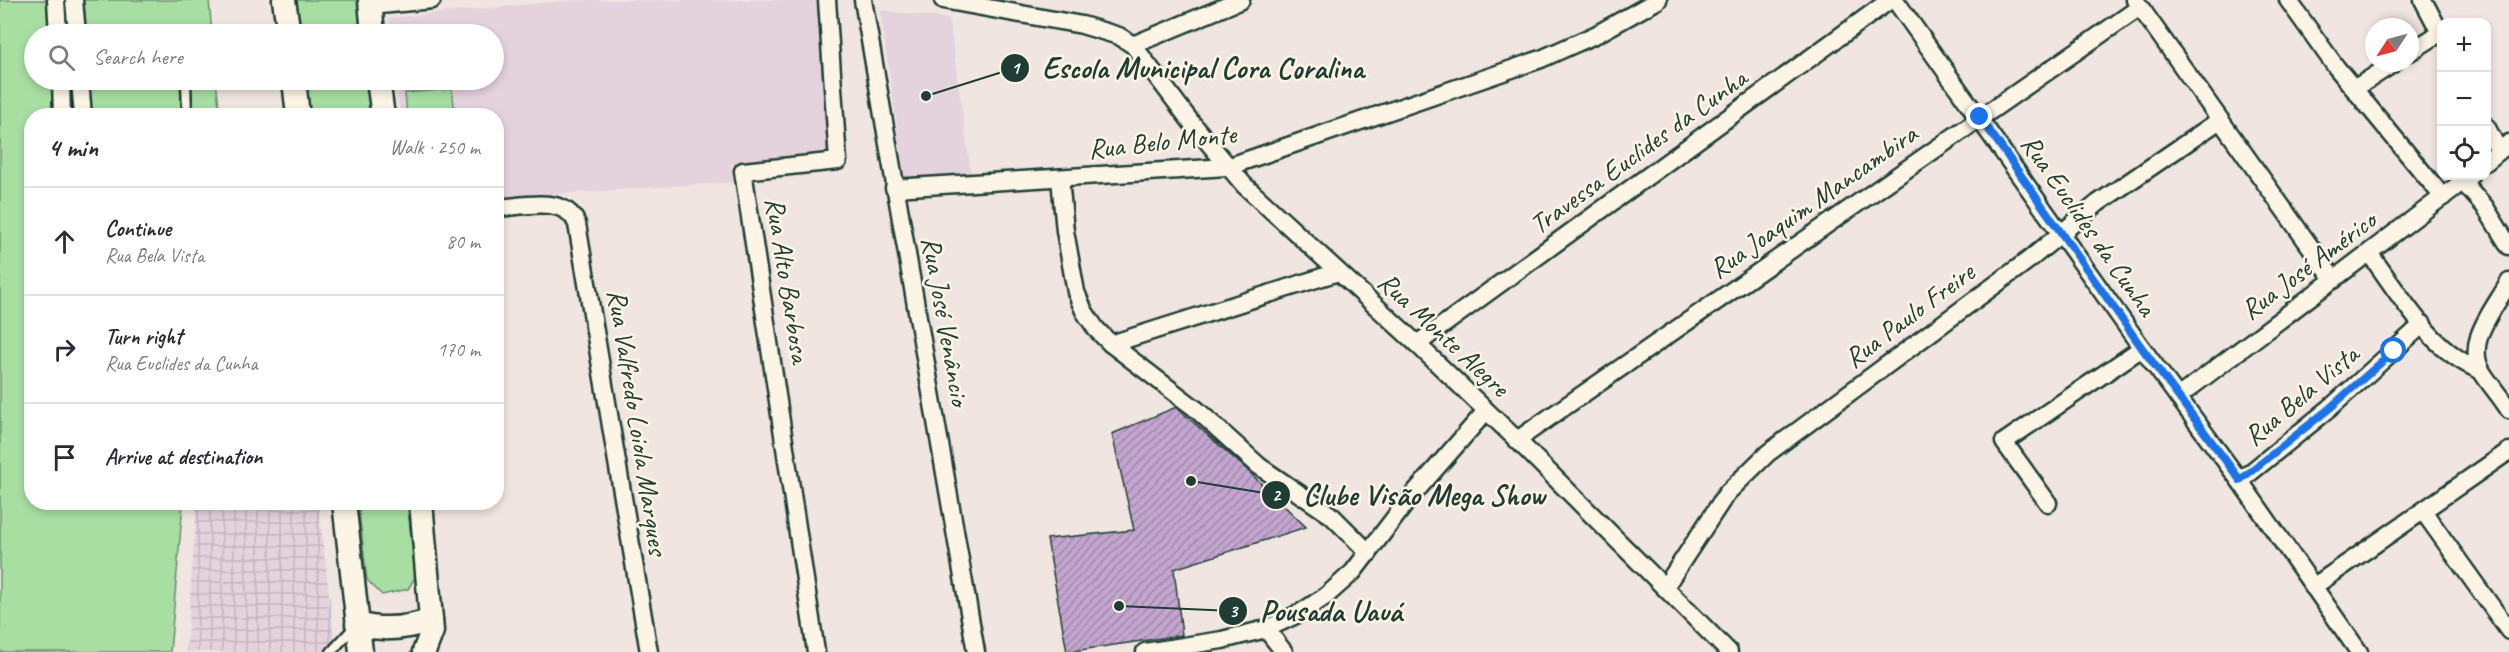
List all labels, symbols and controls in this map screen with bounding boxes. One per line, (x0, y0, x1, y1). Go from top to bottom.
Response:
north arrow (2365, 18, 2419, 72)
map controls (2437, 18, 2491, 180)
button: + (2437, 18, 2491, 72)
search box (24, 24, 504, 90)
icon: search (45, 41, 78, 74)
text: Search here (93, 43, 183, 71)
callout: Escola Municipal Cora Coralina (1000, 44, 1376, 92)
text: Escola Municipal Cora Coralina (1042, 49, 1366, 87)
text: 1 (1011, 57, 1021, 79)
street label: Travessa Euclides da Cunha (1522, 59, 1756, 242)
button: − (2437, 72, 2491, 126)
route end (1966, 103, 1992, 129)
street label: Rua Joaquim Mancambira (1702, 115, 1925, 286)
street label: Rua Belo Monte (1086, 116, 1240, 166)
button: locate (2437, 126, 2491, 180)
street label: Rua Euclides da Cunha (2013, 128, 2166, 324)
text: 4 min (48, 131, 98, 164)
text: Walk · 250 m (390, 135, 480, 160)
street label: Rua Alto Barbosa (758, 195, 819, 368)
street label: Rua José Américo (2233, 201, 2385, 327)
text: Continue (105, 215, 171, 243)
icon: ahead (48, 225, 81, 258)
text: 80 m (446, 229, 480, 254)
street label: Rua José Venâncio (914, 234, 979, 411)
text: Rua Bela Vista (105, 243, 204, 268)
street label: Rua Paulo Freire (1837, 254, 1983, 375)
street label: Rua Monte Alegre (1371, 264, 1519, 405)
street label: Rua Valfredo Loiola Marques (600, 287, 677, 560)
text: Turn right (105, 323, 182, 351)
icon: right (48, 333, 81, 366)
street label: Rua Bela Vista (2237, 335, 2367, 453)
text: 170 m (437, 337, 480, 362)
route start (2380, 337, 2406, 363)
text: Rua Euclides da Cunha (105, 351, 257, 376)
icon: arrive (48, 441, 81, 474)
text: Arrive at destination (105, 443, 262, 471)
callout: Clube Visão Mega Show (1261, 471, 1557, 519)
text: Clube Visão Mega Show (1303, 476, 1547, 514)
text: 2 (1272, 484, 1282, 506)
callout: Pousada Uauá (1218, 587, 1415, 635)
text: Pousada Uauá (1260, 592, 1405, 630)
text: 3 (1229, 600, 1239, 622)

